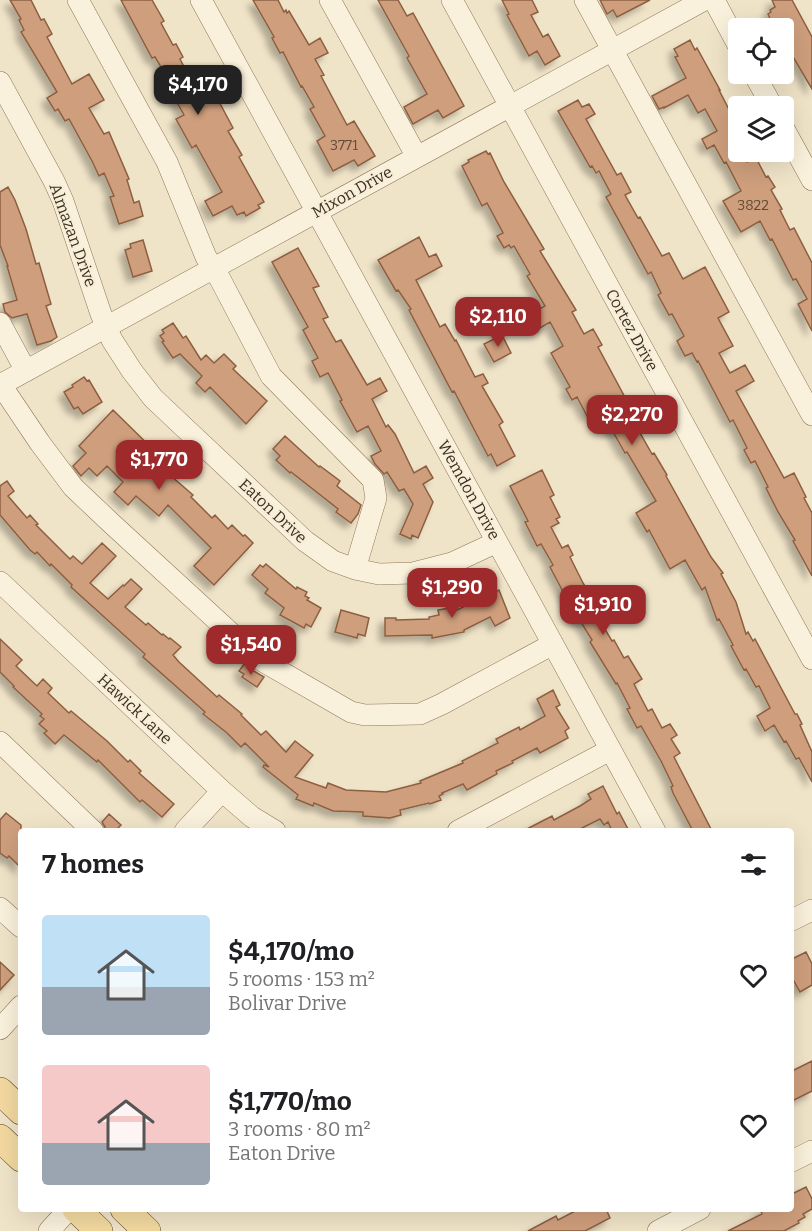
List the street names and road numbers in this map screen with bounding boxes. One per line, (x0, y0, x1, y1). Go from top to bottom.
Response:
street label: Mixon Drive (308, 162, 396, 222)
street label: Almazan Drive (45, 181, 101, 289)
street label: Cortez Drive (602, 286, 662, 374)
street label: Wemdon Drive (434, 437, 504, 543)
street label: Eaton Drive (235, 475, 311, 547)
street label: Hawick Lane (94, 670, 176, 748)

